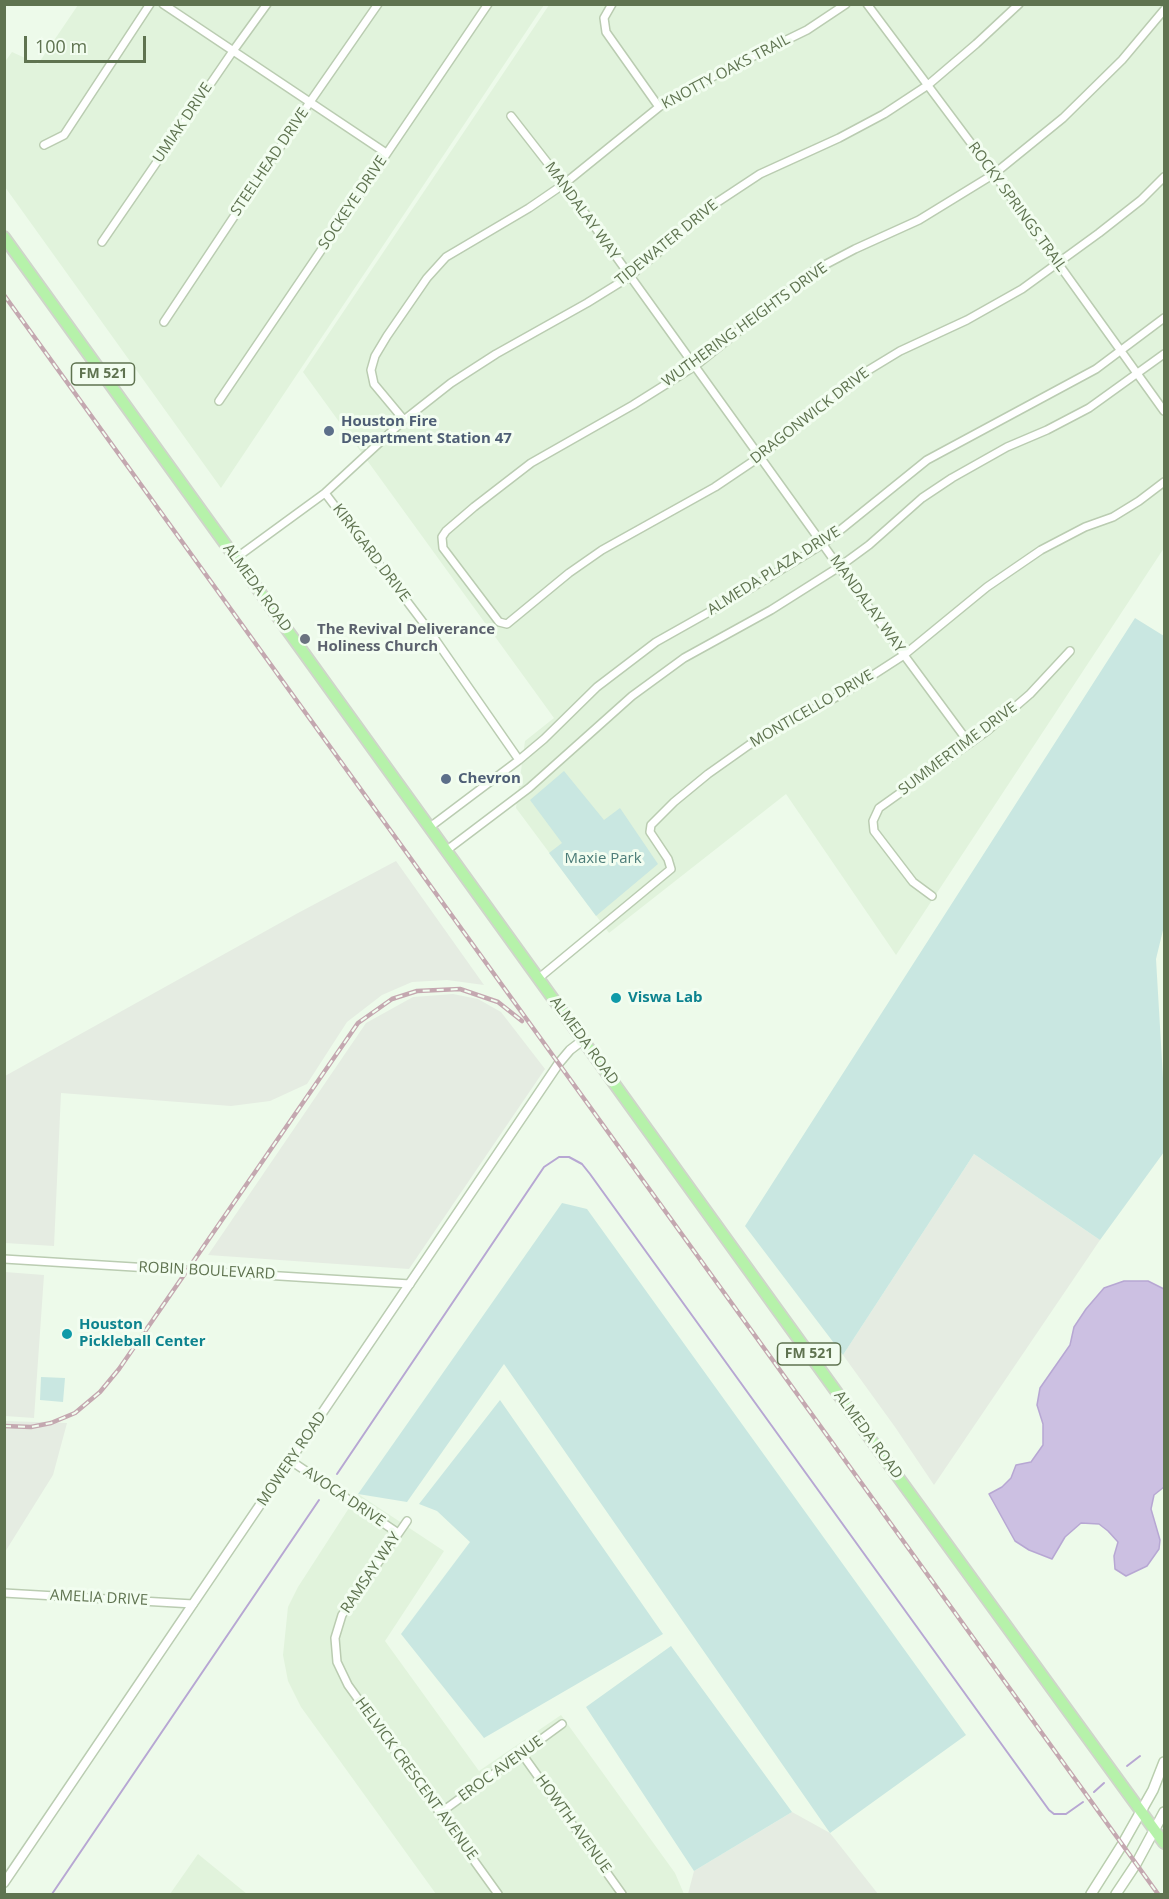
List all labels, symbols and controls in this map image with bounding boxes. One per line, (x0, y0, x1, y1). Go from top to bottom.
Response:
scale bar (27, 24, 148, 62)
street label: KNOTTY OAKS TRAIL (659, 31, 793, 113)
text: 100 m (35, 34, 87, 58)
street label: UMIAK DRIVE (150, 80, 216, 166)
street label: STEELHEAD DRIVE (227, 105, 313, 219)
street label: ROCKY SPRINGS TRAIL (964, 139, 1070, 275)
street label: SOCKEYE DRIVE (315, 153, 391, 253)
street label: MANDALAY WAY (541, 159, 623, 263)
street label: TIDEWATER DRIVE (612, 196, 722, 290)
street label: WUTHERING HEIGHTS DRIVE (659, 259, 831, 391)
road number: FM 521 (72, 363, 134, 385)
street label: DRAGONWICK DRIVE (747, 364, 873, 468)
place label: Houston Fire Department Station 47 (341, 413, 512, 448)
marker: Houston Fire Department Station 47 (322, 424, 336, 438)
street label: KIRKGARD DRIVE (328, 501, 414, 605)
street label: ALMEDA PLAZA DRIVE (704, 523, 844, 619)
street label: ALMEDA ROAD (219, 540, 295, 636)
street label: MANDALAY WAY (826, 552, 908, 656)
place label: The Revival Deliverance Holiness Church (317, 621, 495, 656)
marker: The Revival Deliverance Holiness Church (298, 632, 312, 646)
street label: MONTICELLO DRIVE (747, 666, 877, 752)
street label: SUMMERTIME DRIVE (895, 699, 1021, 799)
place label: Chevron (458, 770, 521, 788)
marker: Chevron (439, 772, 453, 786)
park label: Maxie Park (564, 850, 642, 868)
place label: Viswa Lab (628, 989, 703, 1007)
marker: Viswa Lab (609, 991, 623, 1005)
street label: ALMEDA ROAD (546, 993, 622, 1089)
street label: ROBIN BOULEVARD (138, 1258, 276, 1284)
place label: Houston Pickleball Center (79, 1316, 206, 1351)
marker: Houston Pickleball Center (60, 1327, 74, 1341)
road number: FM 521 (778, 1343, 840, 1365)
street label: ALMEDA ROAD (830, 1387, 906, 1483)
street label: MOWERY ROAD (254, 1408, 330, 1510)
street label: AVOCA DRIVE (300, 1463, 388, 1531)
street label: RAMSAY WAY (337, 1529, 405, 1617)
street label: AMELIA DRIVE (49, 1586, 149, 1610)
street label: HELVICK CRESCENT AVENUE (351, 1694, 481, 1864)
street label: EROC AVENUE (455, 1732, 547, 1806)
street label: HOWTH AVENUE (531, 1771, 615, 1877)

